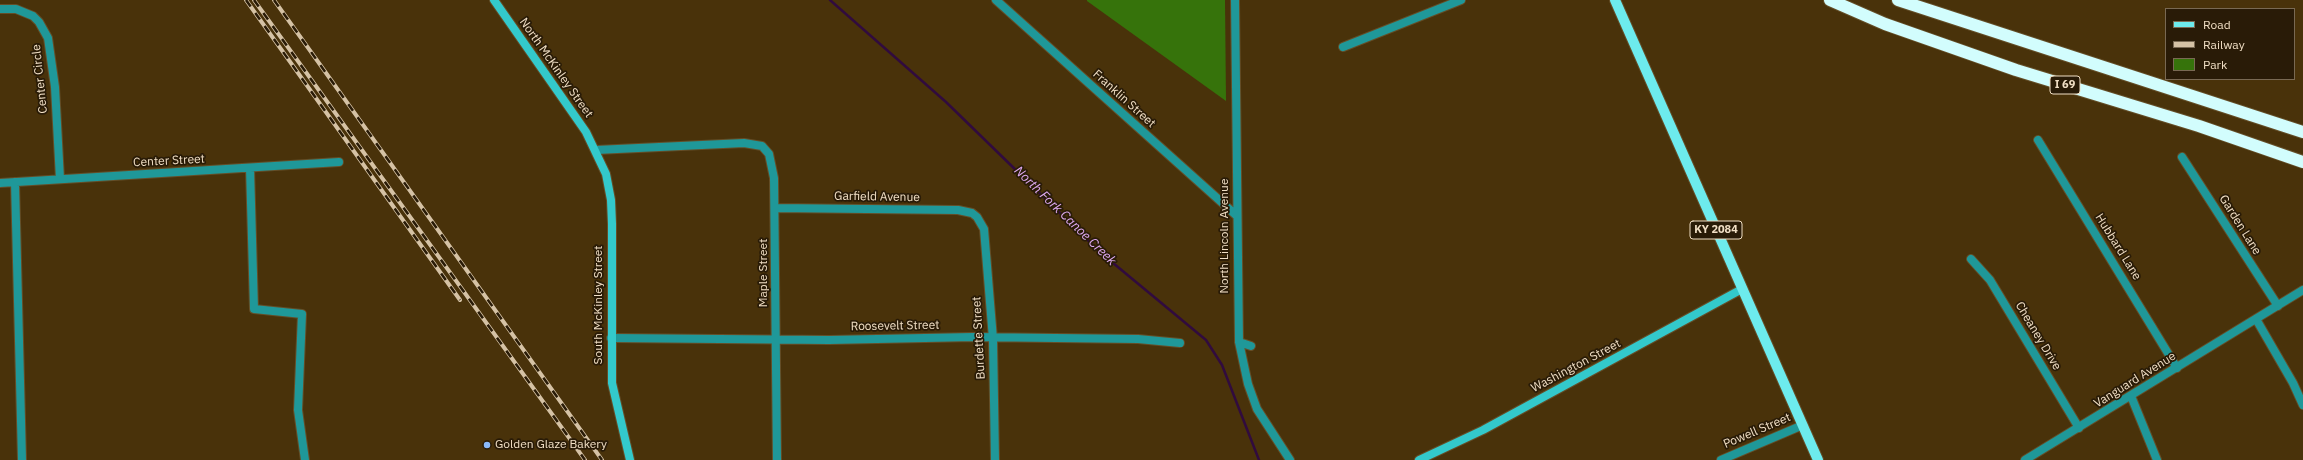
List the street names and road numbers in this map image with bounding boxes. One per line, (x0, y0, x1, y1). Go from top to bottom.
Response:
street label: North McKinley Street (516, 15, 596, 121)
street label: Center Circle (29, 44, 51, 114)
street label: Franklin Street (1090, 67, 1158, 131)
road number: I 69 (2050, 76, 2080, 94)
street label: Center Street (133, 152, 205, 170)
street label: North Lincoln Avenue (1218, 178, 1232, 294)
street label: Garfield Avenue (834, 189, 920, 205)
street label: Garden Lane (2216, 192, 2264, 258)
street label: Hubbard Lane (2092, 211, 2144, 283)
road number: KY 2084 (1690, 221, 1742, 239)
street label: Maple Street (757, 239, 771, 307)
street label: South McKinley Street (592, 245, 606, 365)
street label: Burdette Street (970, 296, 988, 380)
street label: Cheaney Drive (2012, 299, 2064, 373)
street label: Roosevelt Street (850, 318, 940, 334)
street label: Washington Street (1529, 336, 1623, 396)
street label: Vanguard Avenue (2091, 349, 2179, 411)
street label: Powell Street (1721, 410, 1793, 452)

